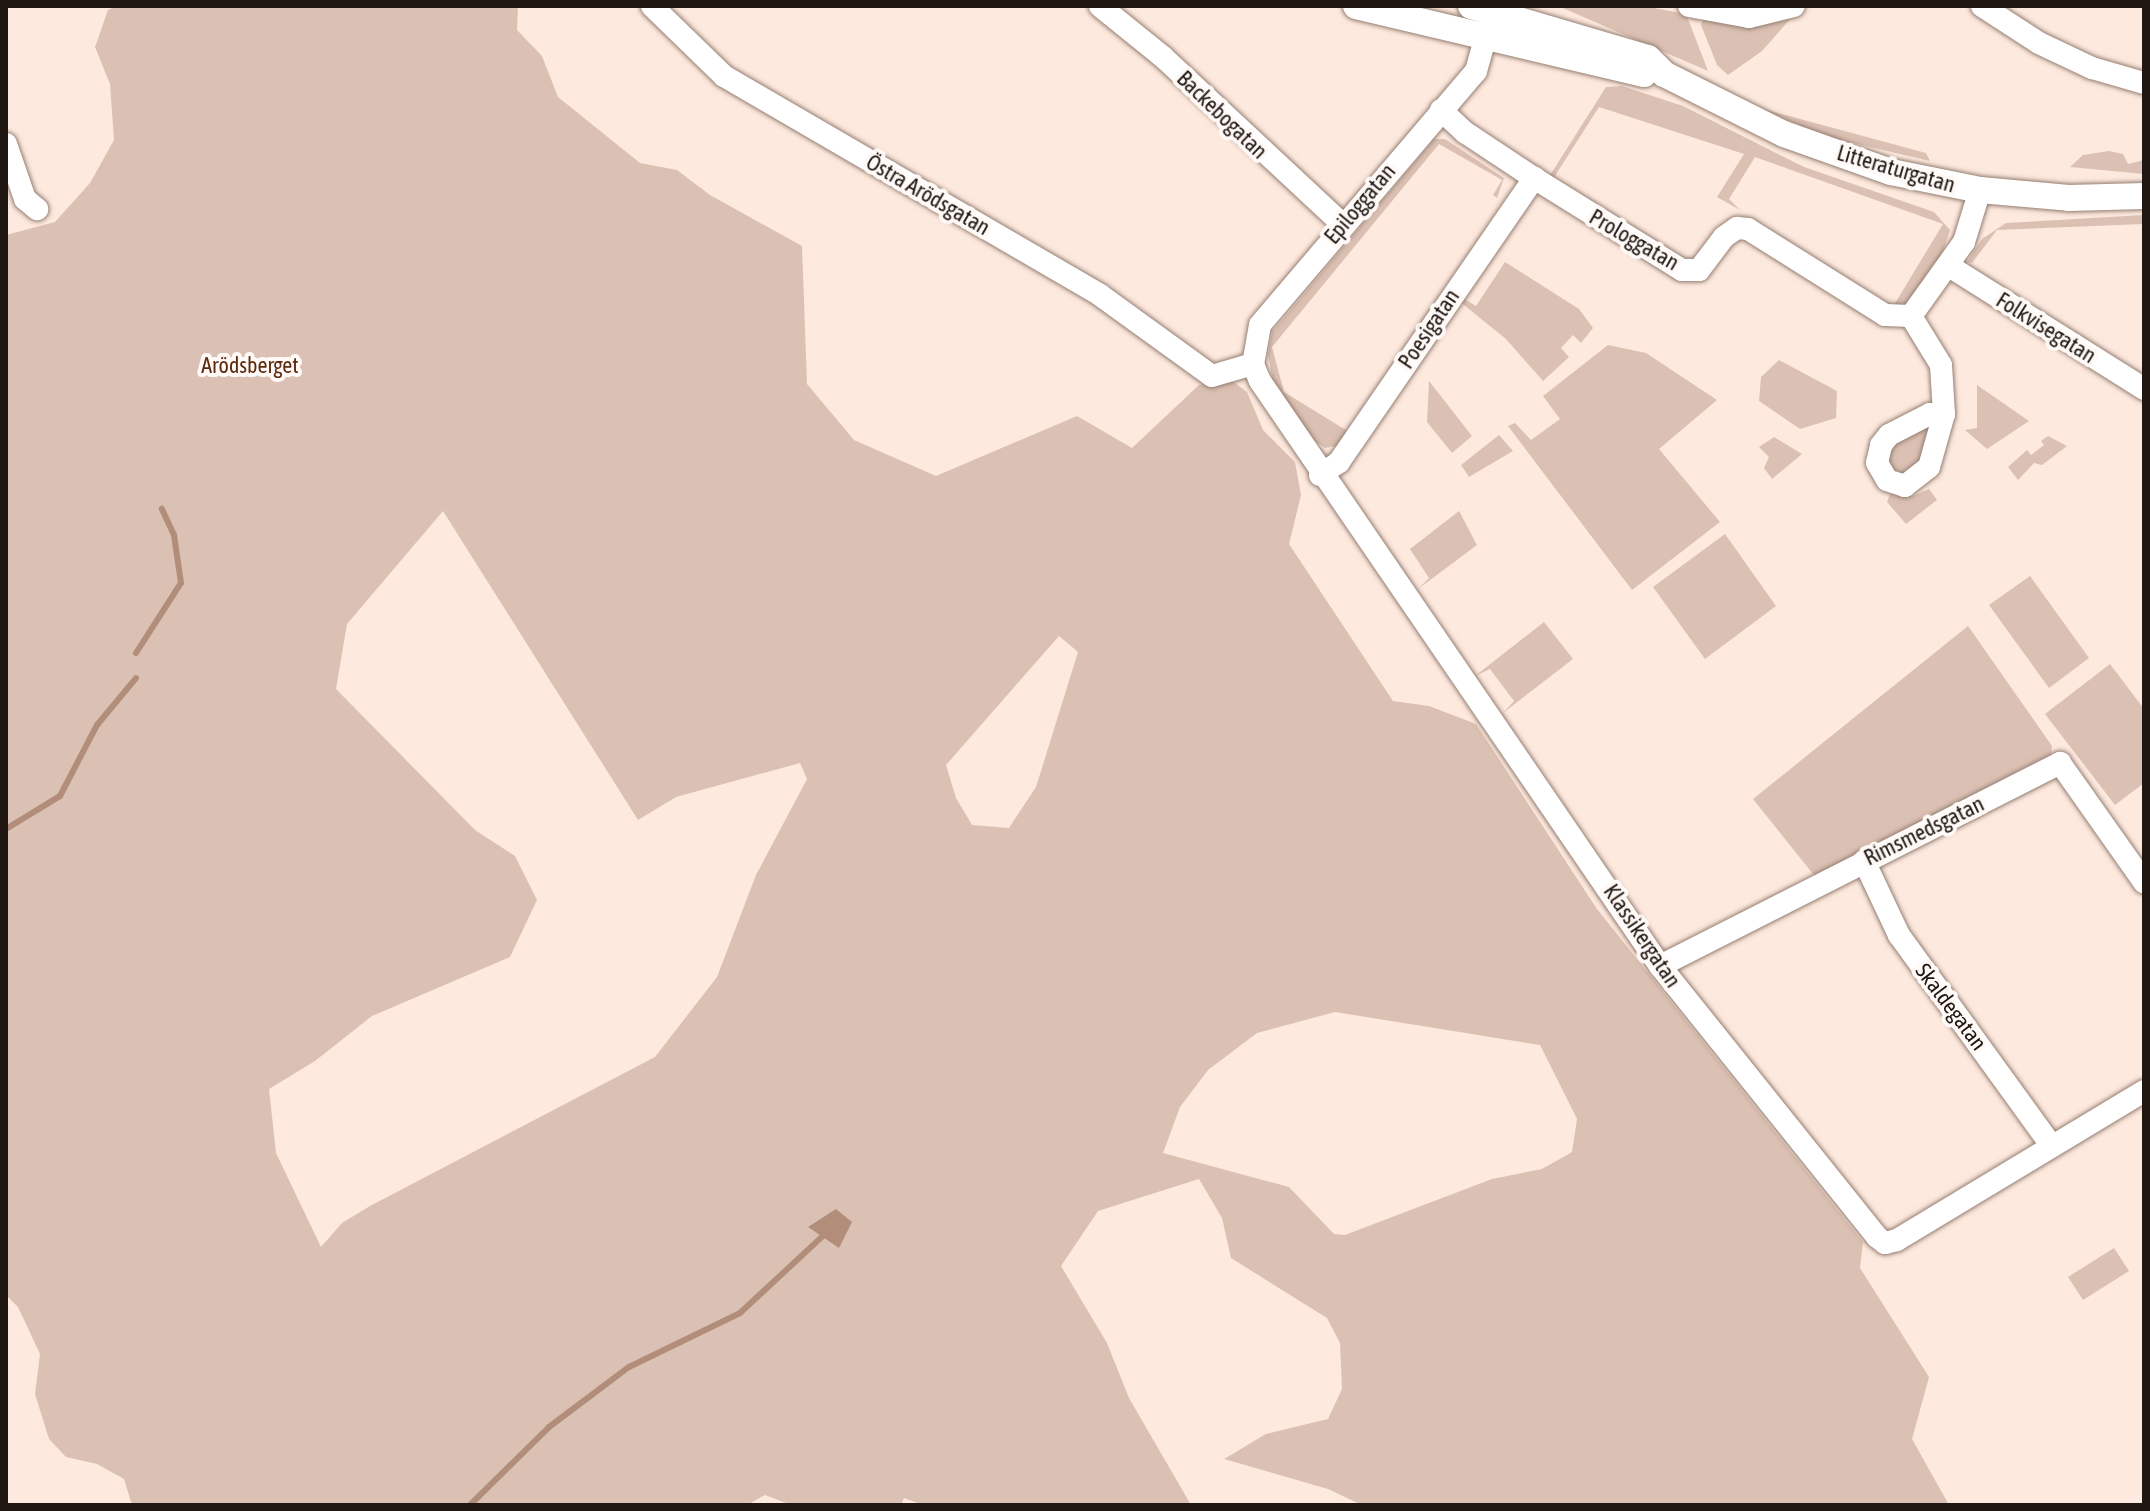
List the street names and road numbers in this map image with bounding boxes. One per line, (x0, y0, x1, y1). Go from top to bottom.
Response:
street label: Backebogatan (1171, 65, 1273, 165)
street label: Litteraturgatan (1834, 140, 1958, 198)
street label: Östra Arödsgatan (861, 149, 995, 241)
street label: Epiloggatan (1319, 159, 1401, 249)
street label: Prologgatan (1585, 204, 1683, 276)
street label: Poesigatan (1393, 284, 1465, 374)
street label: Folkvisegatan (1991, 287, 2101, 369)
street label: Rimsmedsgatan (1860, 791, 1988, 871)
street label: Klassikergatan (1598, 879, 1686, 993)
street label: Skaldegatan (1910, 958, 1992, 1056)

